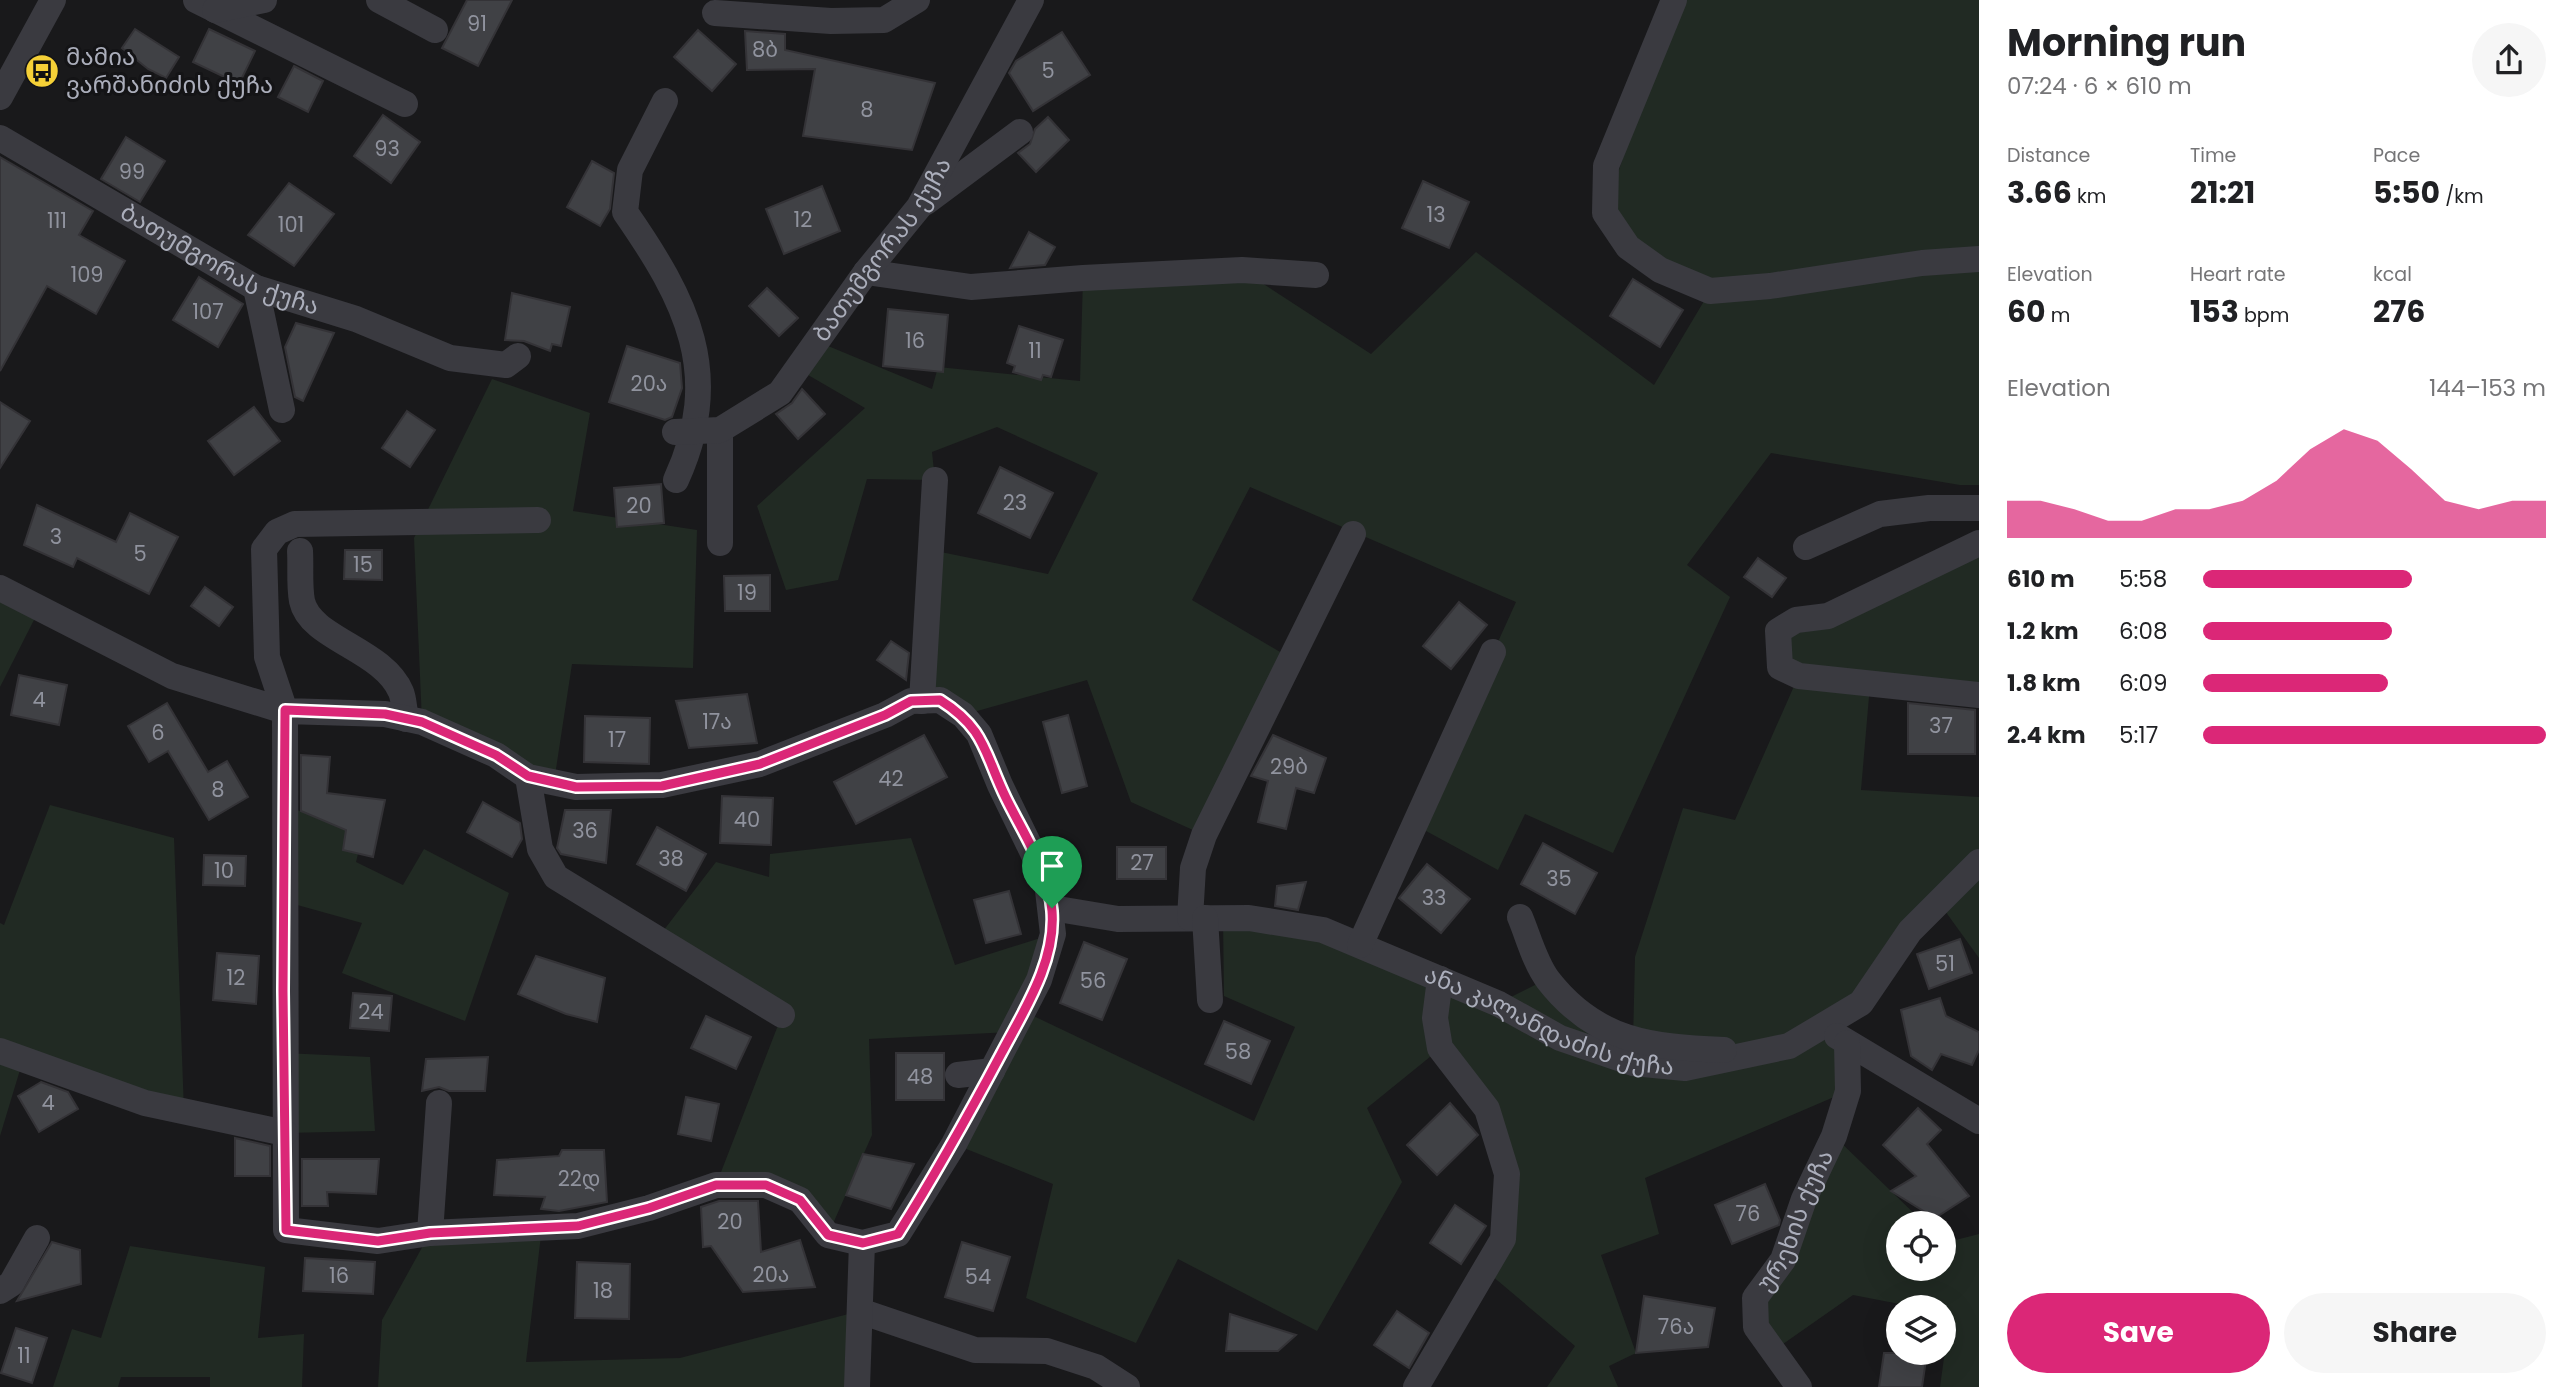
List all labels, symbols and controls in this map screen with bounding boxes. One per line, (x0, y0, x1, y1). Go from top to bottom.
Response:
house number: 91 (467, 9, 487, 38)
text: Morning run (2007, 16, 2246, 69)
button: share (2472, 23, 2546, 97)
house number: 8ბ (752, 35, 778, 64)
place label: მამია ვარშანიძის ქუჩა (66, 40, 273, 101)
bus stop icon: მამია ვარშანიძის ქუჩა (23, 52, 61, 90)
house number: 5 (1041, 56, 1055, 85)
text: 07:24 · 6 × 610 m (2007, 70, 2192, 102)
house number: 8 (860, 95, 874, 124)
house number: 93 (374, 134, 400, 163)
text: Distance (2007, 142, 2090, 169)
text: Time (2190, 142, 2236, 169)
text: Pace (2373, 142, 2420, 169)
street label: ბათუმგორას ქუჩა (805, 151, 959, 348)
house number: 99 (119, 157, 145, 186)
text: 3.66 (2007, 171, 2072, 214)
text: 21:21 (2190, 171, 2255, 214)
text: 5:50 (2373, 171, 2440, 214)
text: km (2072, 183, 2106, 210)
text: /km (2440, 183, 2484, 210)
street label: ბათუმგორას ქუჩა (115, 195, 323, 323)
house number: 13 (1426, 200, 1446, 229)
house number: 12 (794, 205, 812, 234)
house number: 111 (47, 206, 67, 235)
house number: 101 (278, 210, 304, 239)
house number: 109 (70, 260, 104, 289)
text: Elevation (2007, 261, 2093, 288)
text: Heart rate (2190, 261, 2285, 288)
text: kcal (2373, 261, 2412, 288)
text: 60 (2007, 290, 2046, 333)
text: 153 (2190, 290, 2239, 333)
text: 276 (2373, 290, 2425, 333)
house number: 107 (192, 297, 224, 326)
text: m (2046, 302, 2070, 329)
text: bpm (2239, 302, 2289, 329)
house number: 16 (905, 326, 925, 355)
house number: 11 (1028, 336, 1042, 365)
house number: 20ა (631, 369, 667, 398)
text: Elevation (2007, 372, 2111, 404)
text: 144–153 m (2429, 372, 2546, 404)
house number: 23 (1003, 488, 1027, 517)
house number: 20 (626, 491, 652, 520)
house number: 3 (50, 522, 62, 551)
house number: 5 (133, 539, 147, 568)
house number: 15 (353, 550, 373, 579)
text: 610 m (2007, 563, 2075, 595)
text: 5:58 (2119, 563, 2167, 595)
house number: 19 (737, 578, 757, 607)
text: 1.2 km (2007, 615, 2079, 647)
text: 6:08 (2119, 615, 2167, 647)
text: 1.8 km (2007, 667, 2081, 699)
text: 6:09 (2119, 667, 2167, 699)
house number: 4 (32, 685, 46, 714)
house number: 17ა (702, 707, 732, 736)
house number: 37 (1929, 711, 1953, 740)
house number: 6 (151, 718, 165, 747)
text: 2.4 km (2007, 719, 2086, 751)
text: 5:17 (2119, 719, 2158, 751)
house number: 17 (608, 725, 626, 754)
house number: 29ბ (1270, 752, 1308, 781)
house number: 42 (878, 764, 904, 793)
house number: 8 (211, 775, 225, 804)
house number: 40 (734, 805, 760, 834)
house number: 36 (572, 816, 598, 845)
pin (1022, 836, 1082, 908)
house number: 38 (658, 844, 684, 873)
icon: arrive (1033, 847, 1071, 885)
house number: 27 (1130, 848, 1154, 877)
house number: 10 (214, 856, 234, 885)
house number: 35 (1546, 864, 1572, 893)
house number: 33 (1422, 883, 1446, 912)
house number: 51 (1935, 949, 1955, 978)
street label: ანა კალანდაძის ქუჩა (1419, 957, 1675, 1083)
house number: 12 (227, 963, 245, 992)
house number: 56 (1080, 966, 1106, 995)
house number: 24 (358, 997, 384, 1026)
house number: 58 (1225, 1037, 1251, 1066)
house number: 48 (907, 1062, 933, 1091)
house number: 4 (41, 1088, 55, 1117)
street label: ურეხის ქუჩა (1748, 1144, 1841, 1298)
house number: 22დ (558, 1164, 600, 1193)
house number: 76 (1736, 1199, 1760, 1228)
house number: 20 (717, 1207, 743, 1236)
map controls (1886, 1211, 1956, 1365)
button: locate (1886, 1211, 1956, 1281)
house number: 20ა (753, 1260, 789, 1289)
house number: 16 (329, 1261, 349, 1290)
house number: 54 (965, 1262, 991, 1291)
house number: 18 (593, 1276, 613, 1305)
button: Save (2007, 1293, 2270, 1373)
button: Share (2284, 1293, 2546, 1373)
button: layers (1886, 1295, 1956, 1365)
house number: 76ა (1658, 1312, 1694, 1341)
house number: 11 (17, 1341, 31, 1370)

